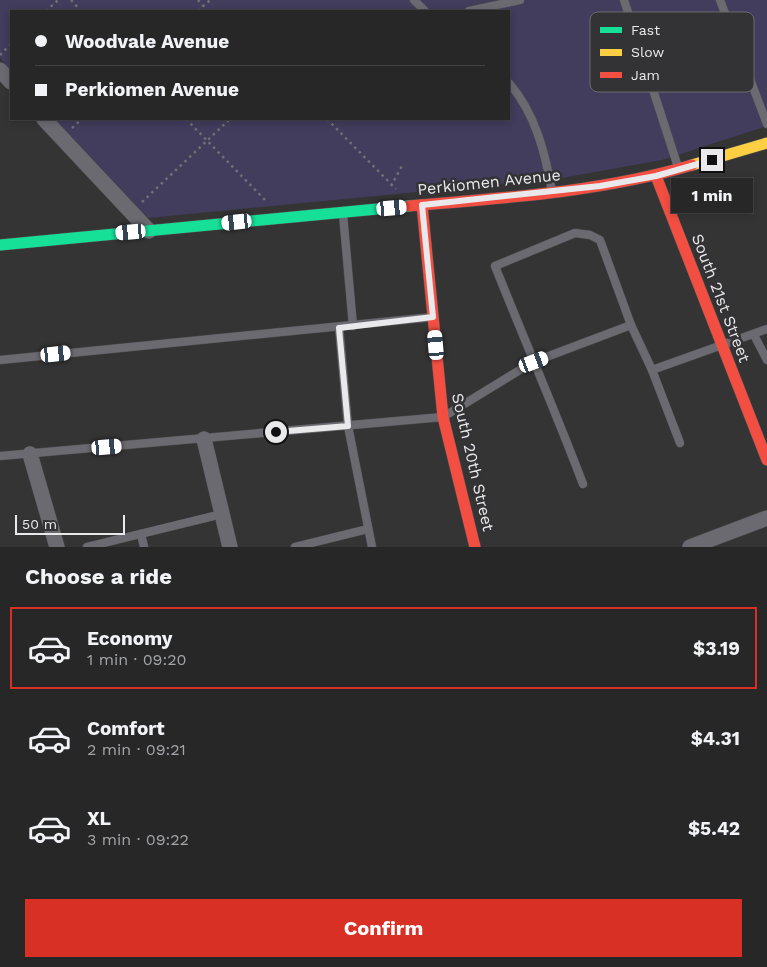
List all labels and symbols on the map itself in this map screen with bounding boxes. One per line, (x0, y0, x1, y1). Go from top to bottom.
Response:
legend (590, 12, 754, 92)
text: Fast (631, 22, 660, 38)
text: Slow (631, 44, 664, 60)
text: Jam (631, 67, 660, 83)
route end (701, 149, 723, 171)
street label: Perkiomen Avenue (416, 165, 562, 199)
callout: 1 min (671, 178, 753, 212)
car (376, 199, 407, 217)
car (221, 213, 252, 231)
car (115, 223, 146, 241)
street label: South 21st Street (688, 231, 754, 365)
car (427, 329, 444, 361)
car (40, 345, 71, 363)
car (517, 350, 550, 374)
street label: South 20th Street (448, 391, 498, 533)
route start (265, 421, 287, 443)
car (91, 438, 122, 456)
scale bar (15, 512, 125, 535)

